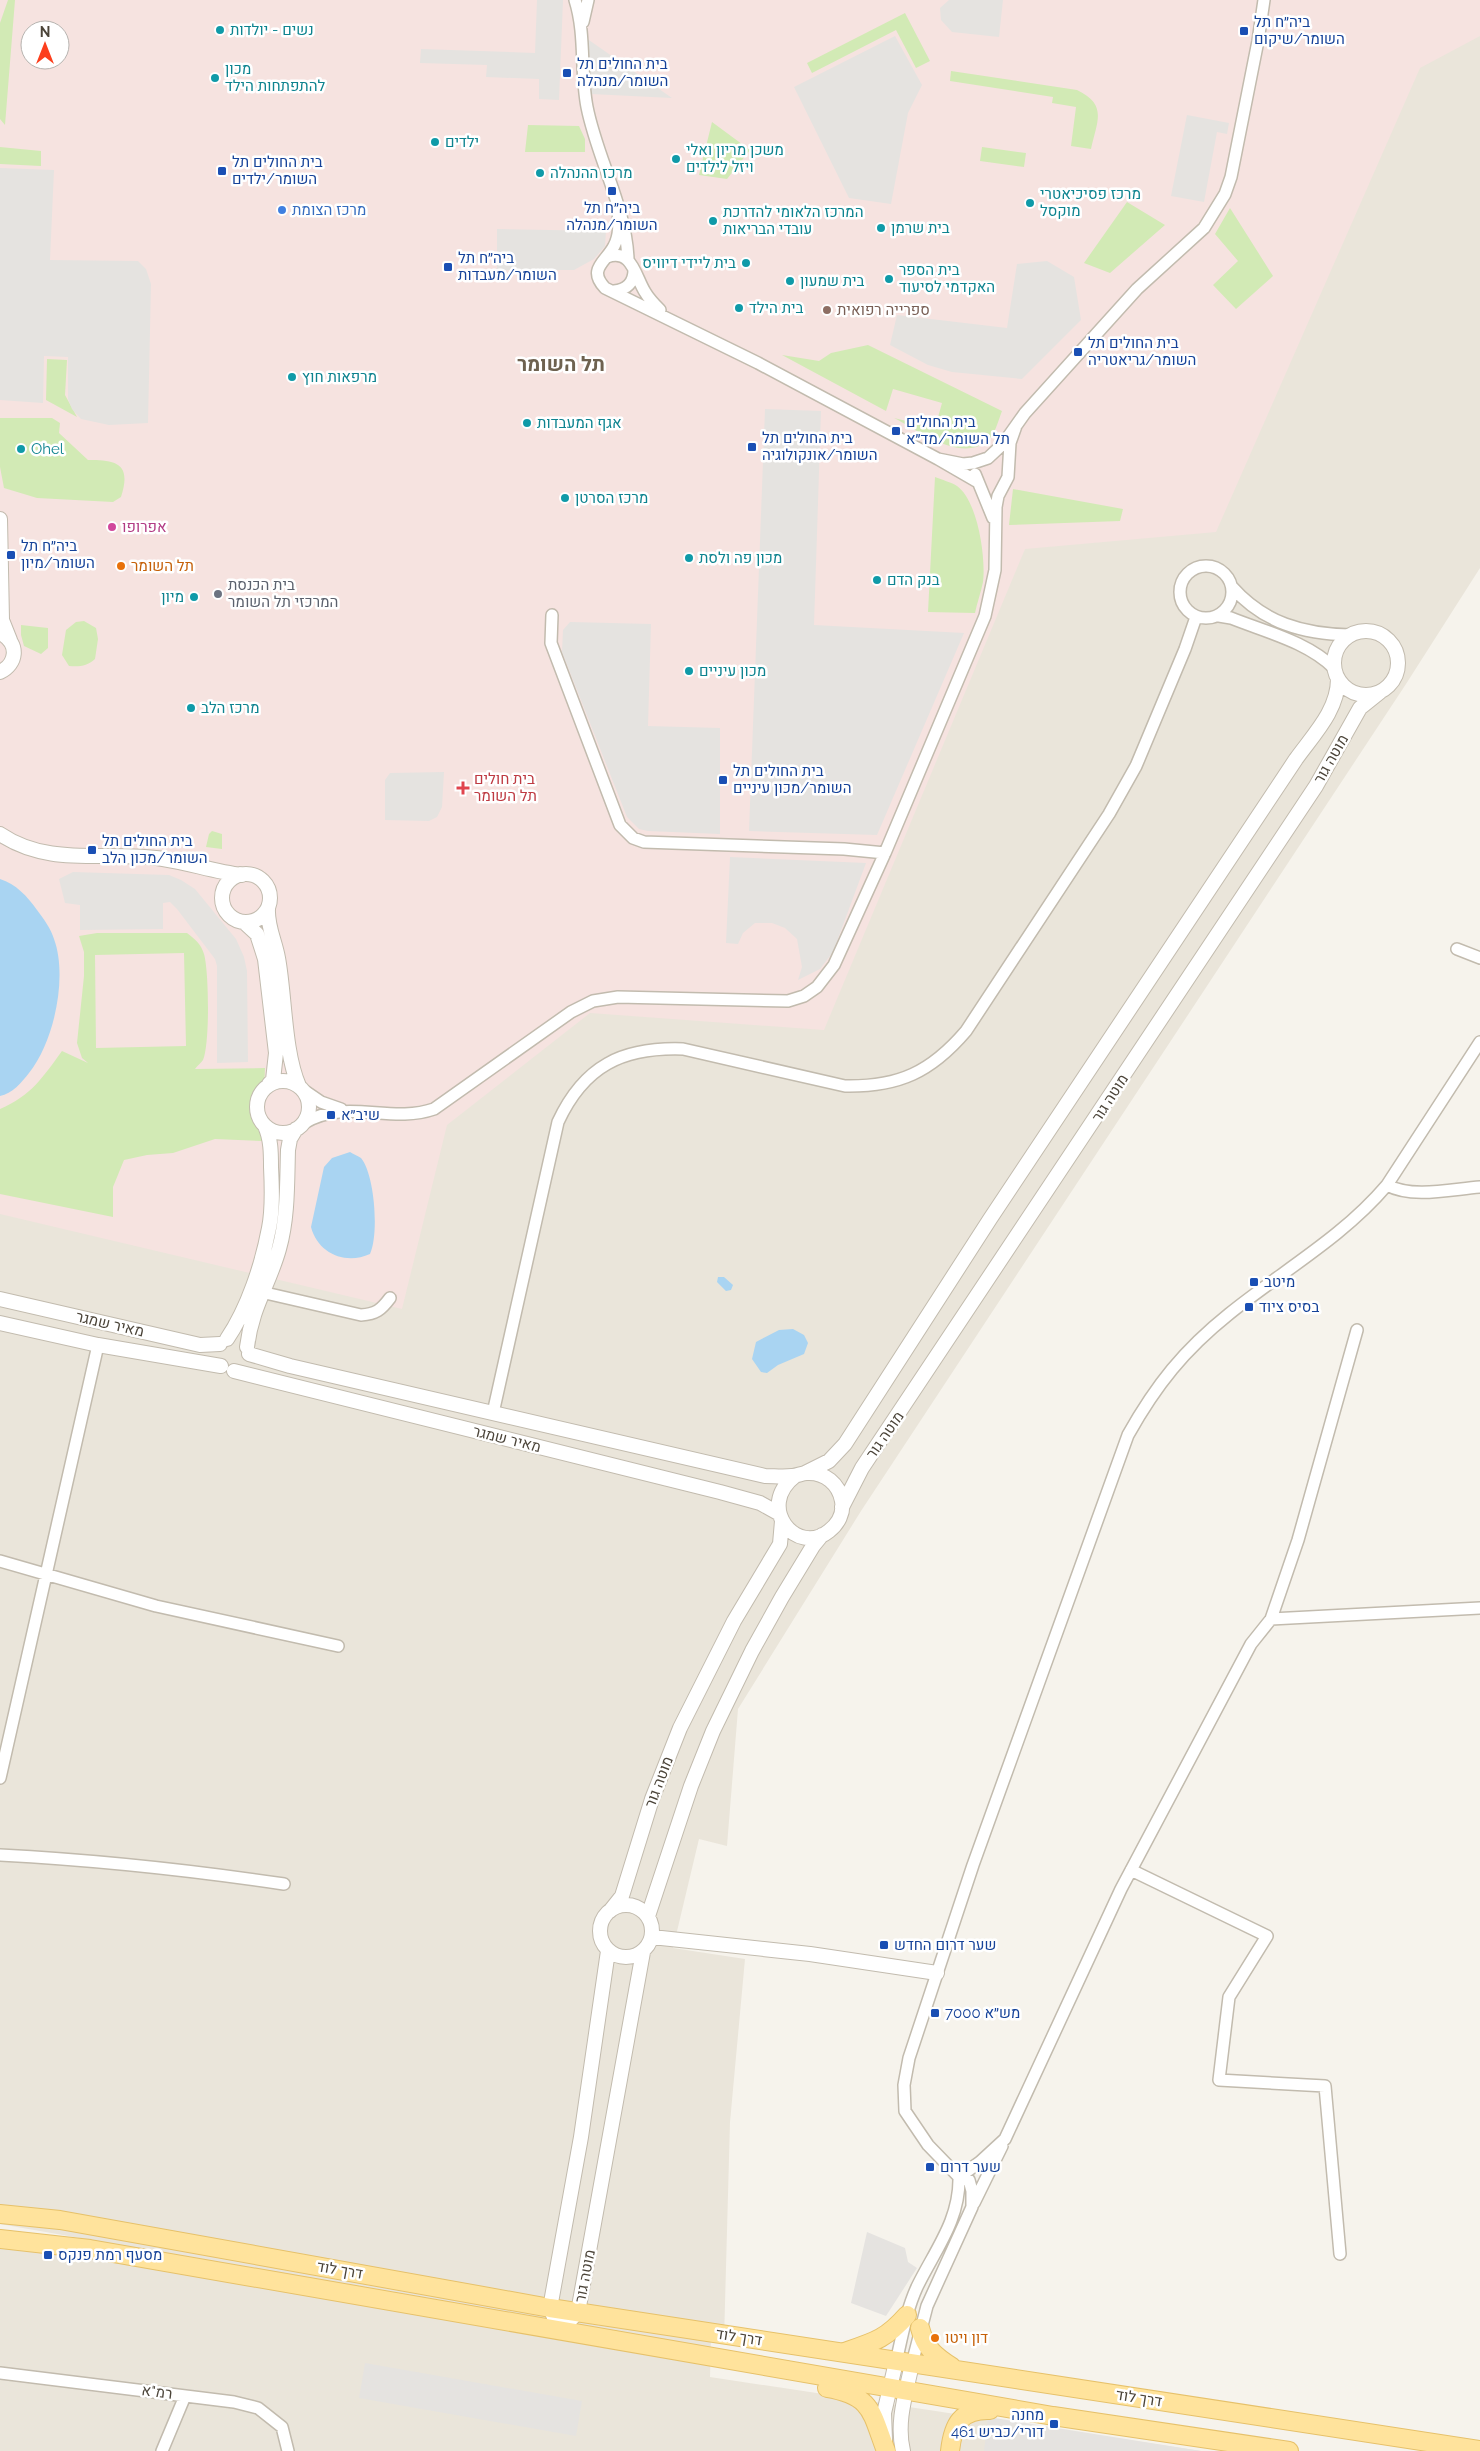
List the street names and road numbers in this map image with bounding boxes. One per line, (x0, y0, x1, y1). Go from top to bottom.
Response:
street label: מוטה גור (1310, 731, 1352, 787)
street label: מוטה גור (1088, 1071, 1132, 1125)
street label: מאיר שמגר (74, 1307, 146, 1341)
street label: מוטה גור (862, 1408, 908, 1462)
street label: מאיר שמגר (471, 1422, 543, 1456)
street label: מוטה גור (641, 1754, 677, 1810)
street label: מוטה גור (571, 2248, 599, 2304)
street label: דרך לוד (316, 2257, 365, 2283)
street label: דרך לוד (715, 2324, 763, 2350)
street label: רמ"א (141, 2381, 173, 2403)
street label: דרך לוד (1115, 2385, 1163, 2411)

